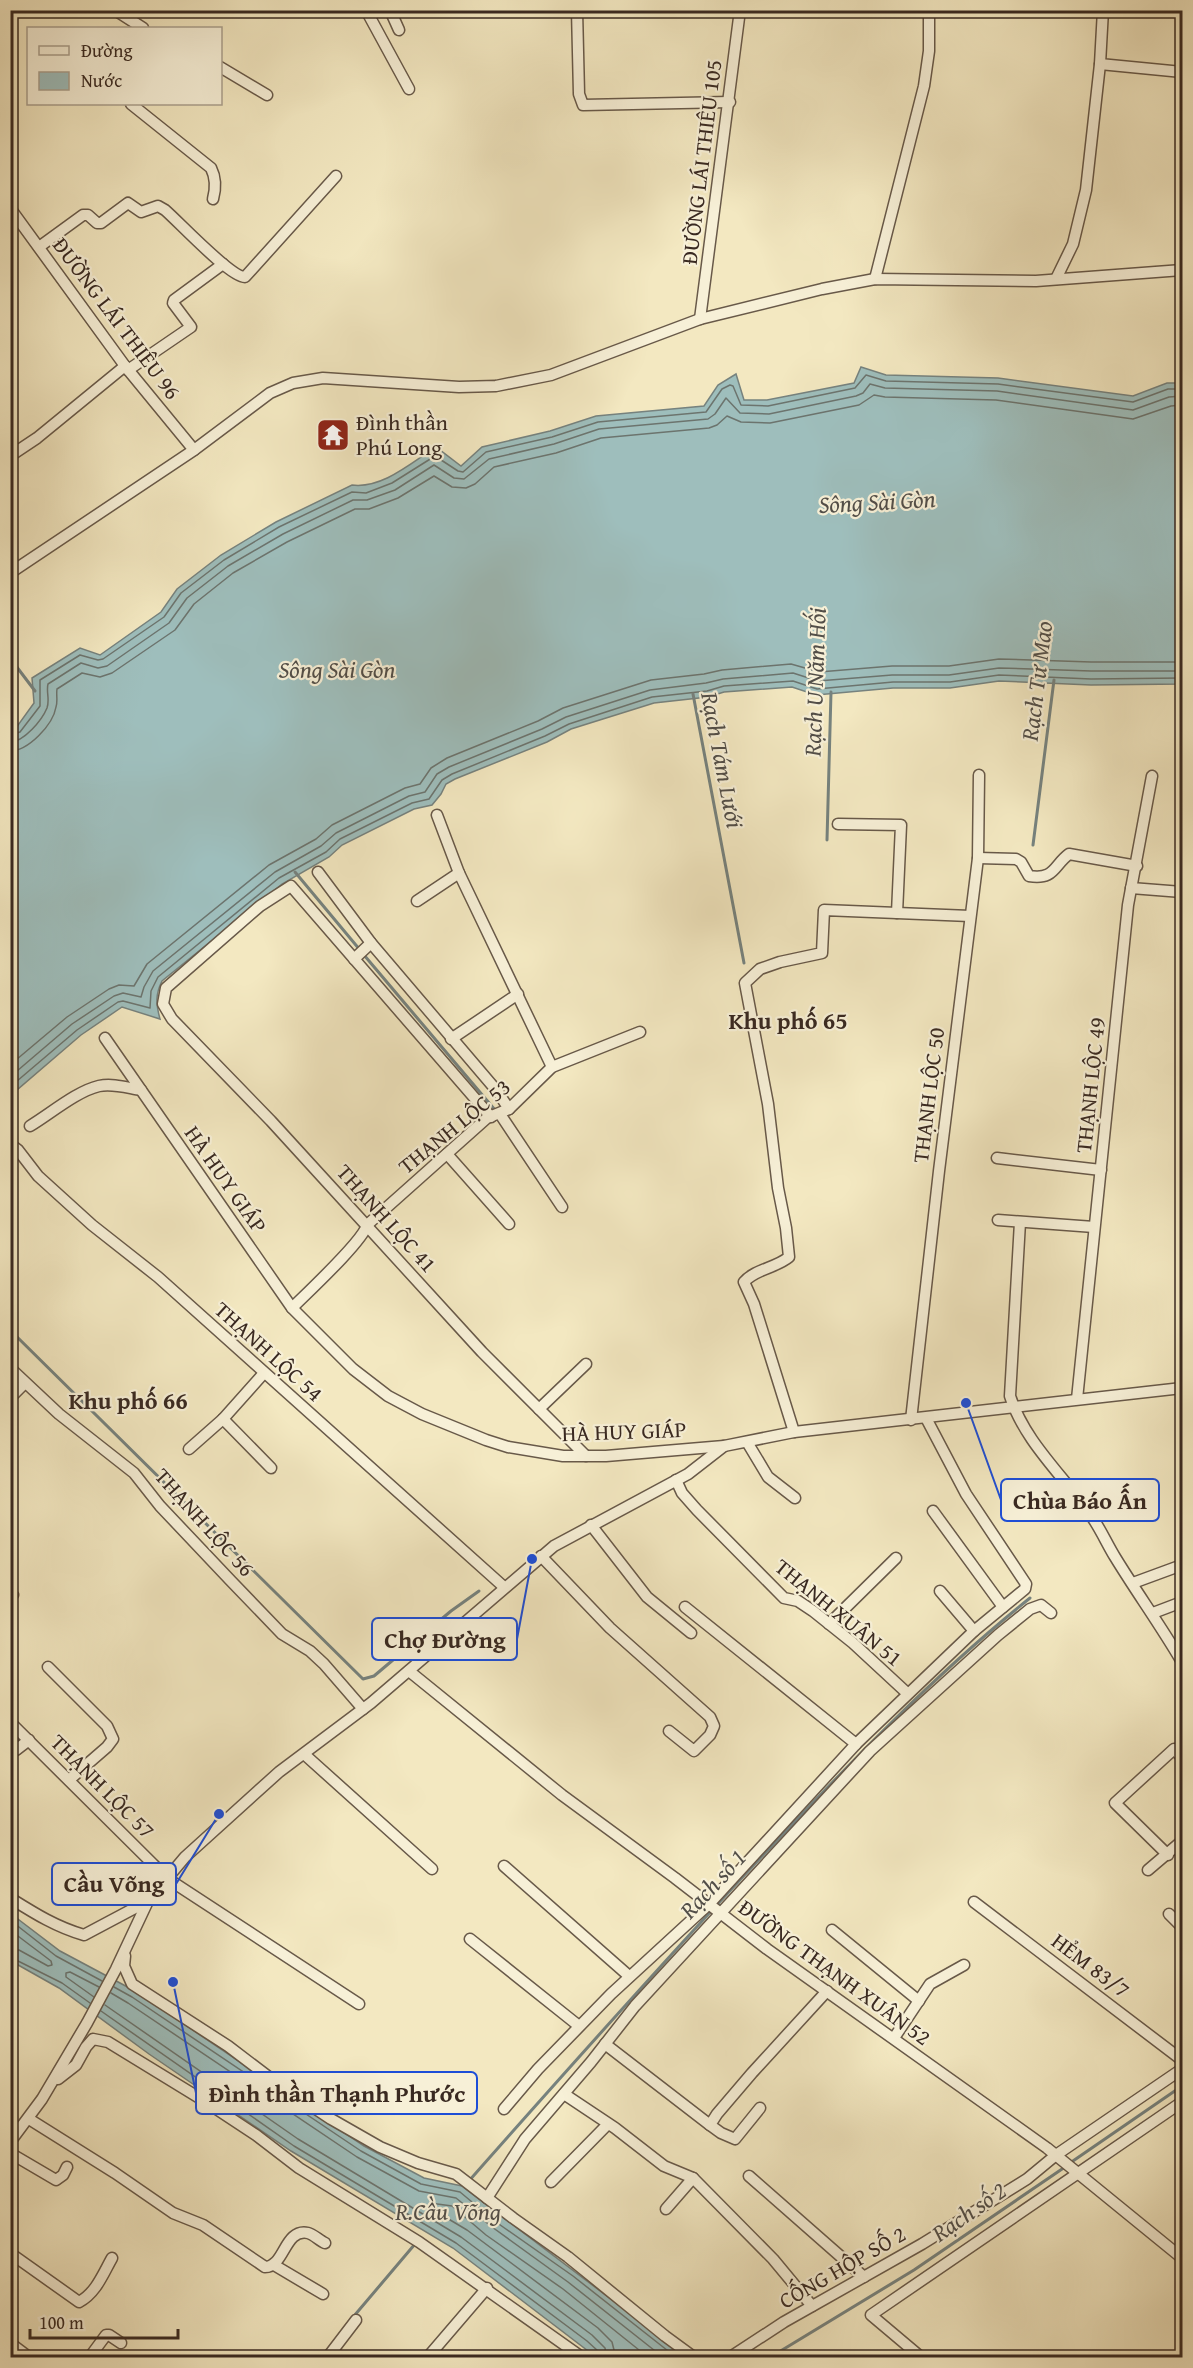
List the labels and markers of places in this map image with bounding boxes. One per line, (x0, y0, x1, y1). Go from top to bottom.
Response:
place label: Đình thần Phú Long (356, 406, 449, 463)
temple icon: Đình thần Phú Long (315, 417, 351, 453)
callout: Chùa Báo Ấn (1001, 1479, 1159, 1521)
callout: Chợ Đường (372, 1618, 517, 1660)
callout: Cầu Võng (52, 1863, 176, 1905)
callout: Đình thần Thạnh Phước (196, 2072, 477, 2114)

